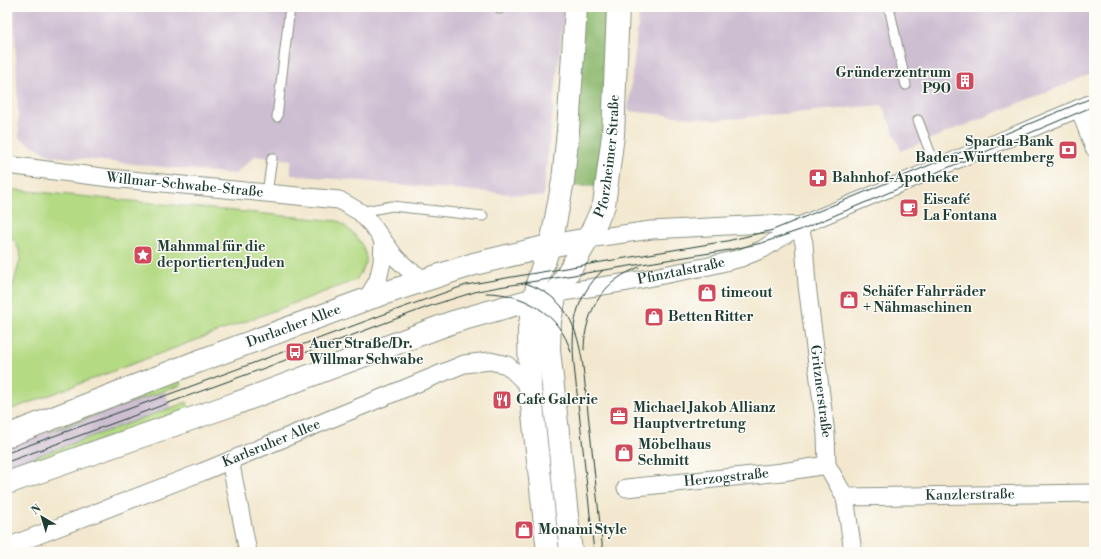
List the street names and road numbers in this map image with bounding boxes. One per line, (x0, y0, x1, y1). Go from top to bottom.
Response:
street label: Pforzheimer Straße (590, 94, 624, 221)
street label: Willmar-Schwabe-Straße (104, 169, 264, 202)
street label: Pfinztalstraße (636, 253, 727, 289)
street label: Durlacher Allee (244, 300, 343, 352)
street label: Gritznerstraße (806, 344, 835, 438)
street label: Karlsruher Allee (219, 415, 323, 472)
street label: Herzogstraße (683, 464, 770, 491)
street label: Kanzlerstraße (925, 485, 1015, 505)

